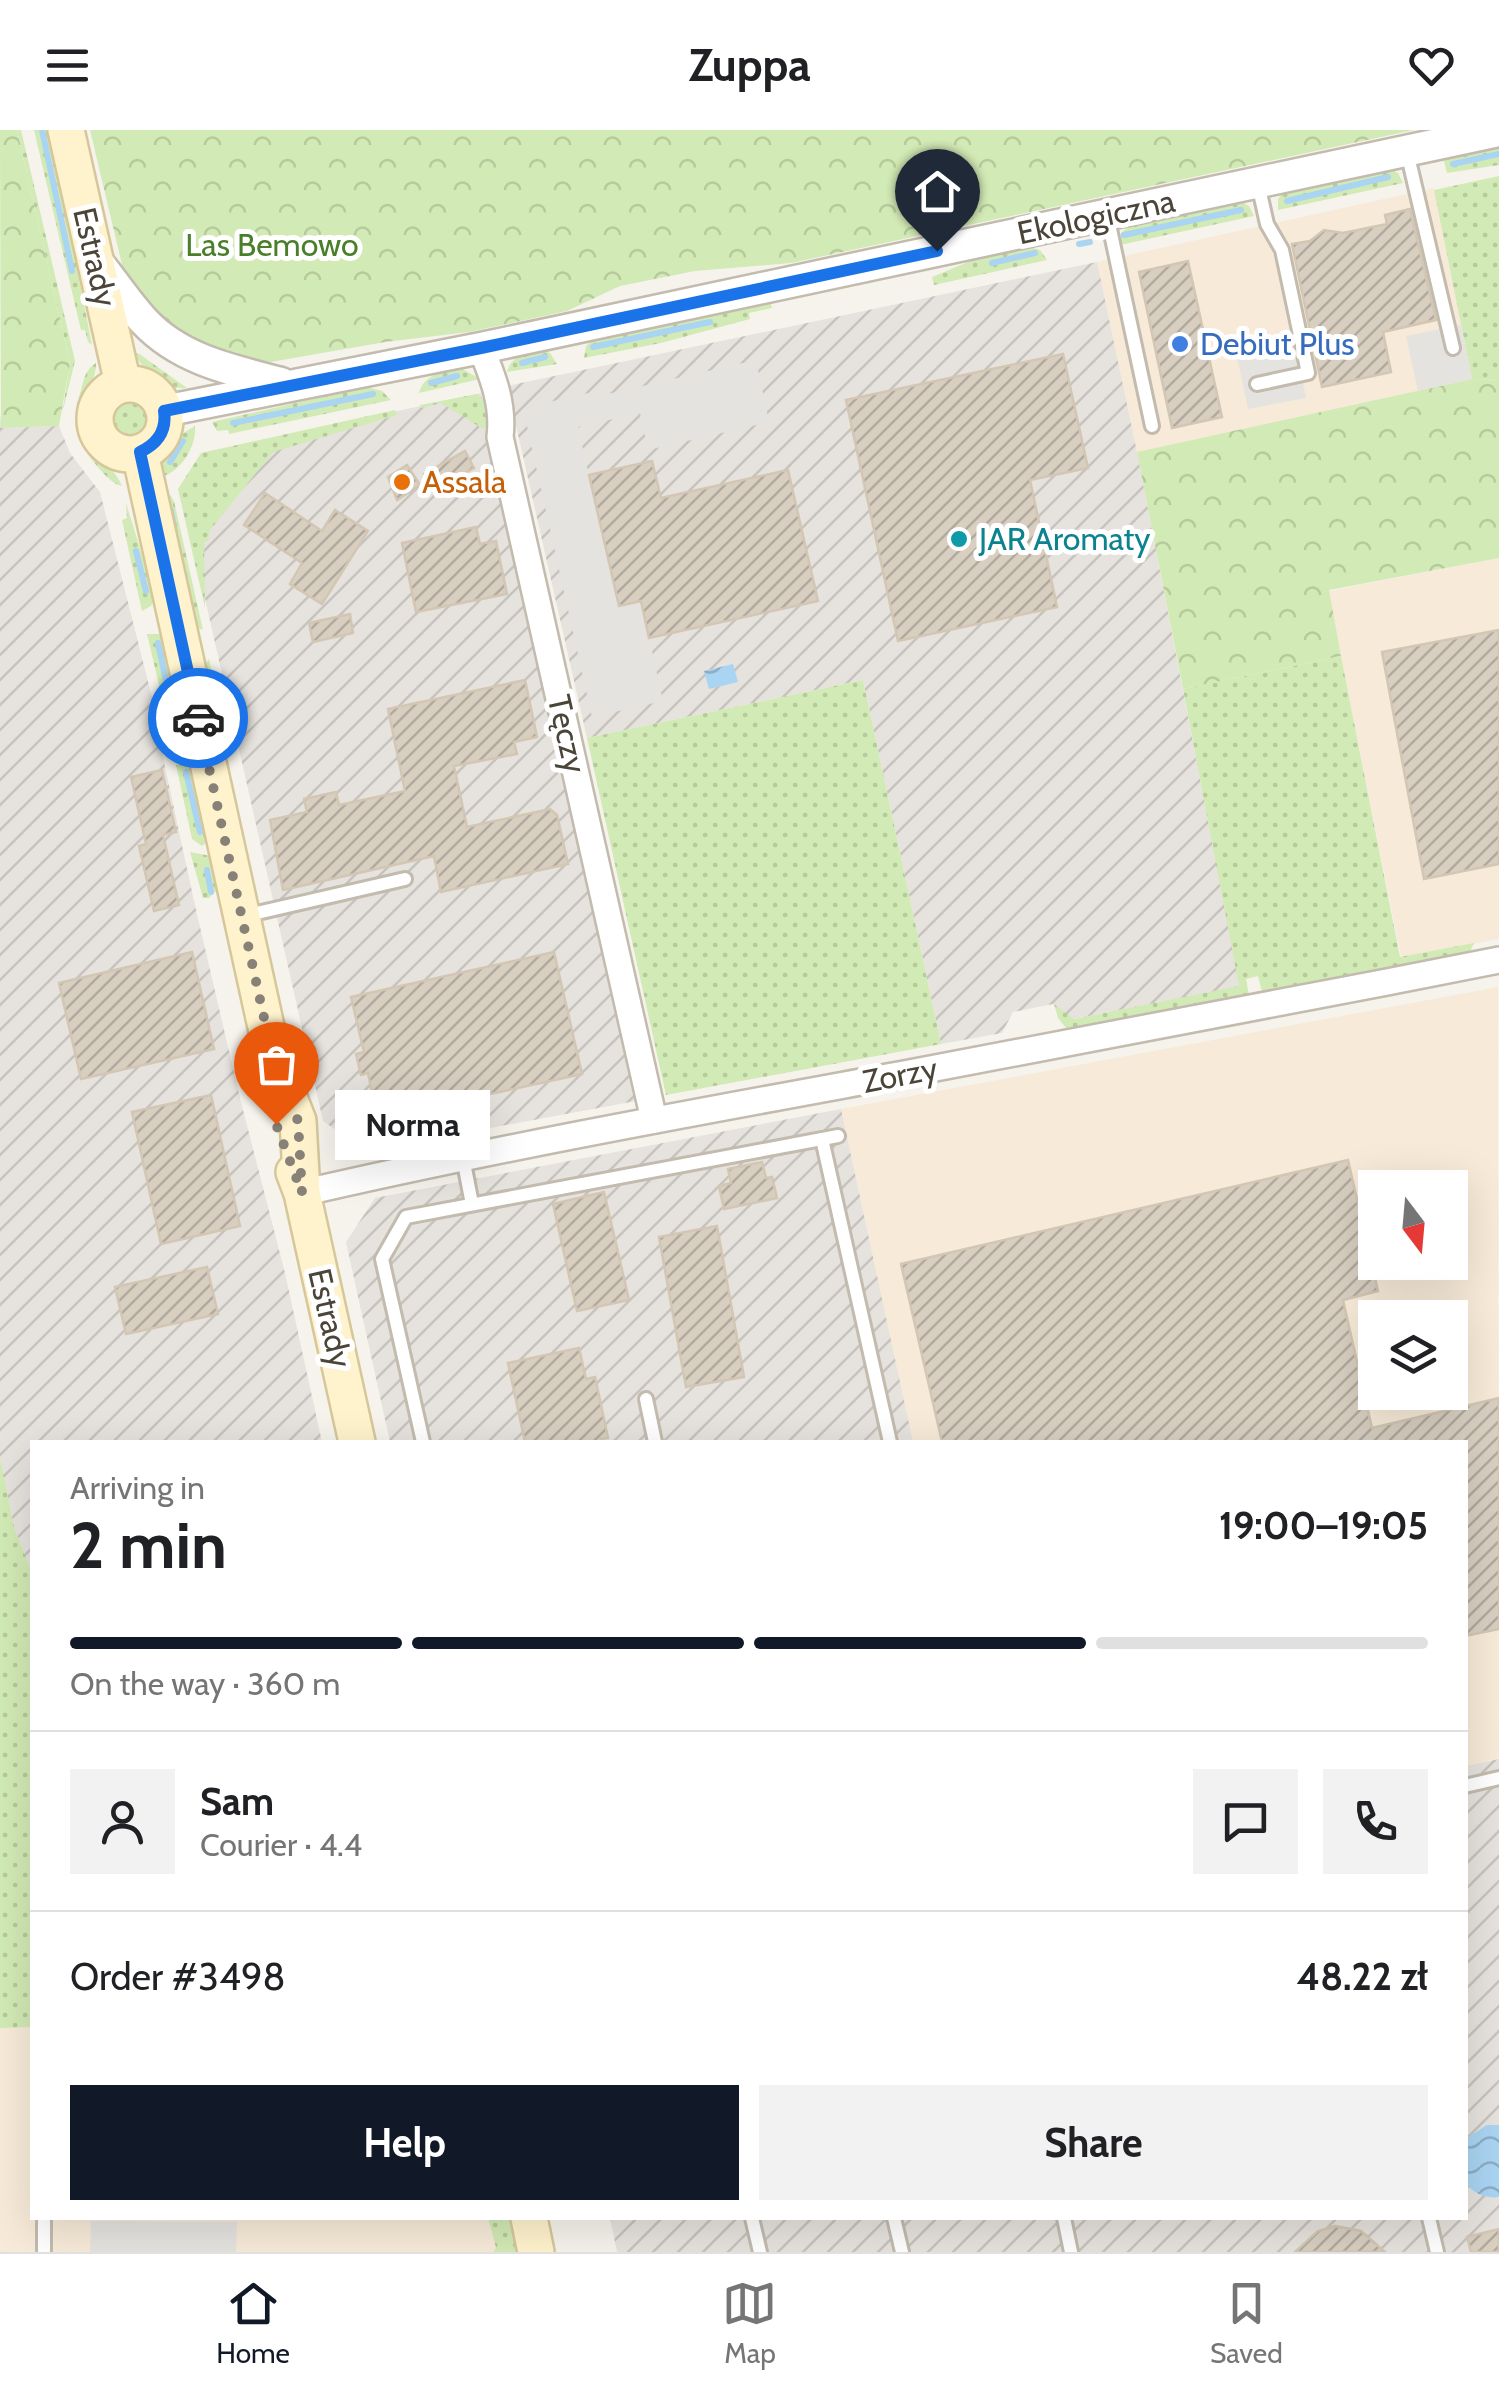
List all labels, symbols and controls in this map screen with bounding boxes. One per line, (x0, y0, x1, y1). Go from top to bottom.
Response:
icon: menu (40, 38, 95, 93)
text: Zuppa (688, 38, 811, 92)
icon: heart (1404, 38, 1459, 93)
pin (895, 149, 980, 252)
icon: home (910, 164, 965, 219)
street label: Ekologiczna (1014, 181, 1179, 252)
street label: Estrady (65, 203, 126, 310)
park label: Las Bemowo (185, 225, 359, 264)
place label: Debiut Plus (1200, 324, 1354, 363)
marker: Debiut Plus (1169, 333, 1191, 355)
place label: Assala (422, 462, 507, 501)
marker: Assala (391, 471, 413, 493)
place label: JAR Aromaty (978, 519, 1150, 558)
marker: JAR Aromaty (948, 528, 970, 550)
courier (148, 668, 248, 768)
icon: car (171, 691, 226, 746)
street label: Tęczy (540, 691, 595, 777)
pin (234, 1022, 319, 1125)
icon: bag (249, 1037, 304, 1092)
street label: Zorzy (859, 1048, 941, 1101)
callout: Norma (336, 1089, 491, 1159)
text: Norma (365, 1105, 460, 1144)
north arrow (1358, 1170, 1468, 1280)
map controls (1358, 1170, 1468, 1410)
street label: Estrady (300, 1264, 361, 1371)
button: layers (1358, 1300, 1468, 1410)
text: Arriving in (70, 1468, 205, 1507)
text: 19:00–19:05 (1219, 1502, 1428, 1549)
text: 2 min (70, 1505, 227, 1584)
text: On the way · 360 m (70, 1664, 340, 1703)
button: person (70, 1769, 175, 1874)
button: chat (1193, 1769, 1298, 1874)
button: phone (1323, 1769, 1428, 1874)
text: Sam (200, 1778, 274, 1825)
text: Courier · 4.4 (200, 1825, 362, 1864)
text: Order #3498 (70, 1953, 286, 2000)
text: 48.22 zł (1297, 1953, 1428, 2000)
button: Help (70, 2085, 739, 2200)
button: Share (759, 2085, 1428, 2200)
tab: Home (216, 2276, 290, 2370)
tab: Map (722, 2276, 777, 2370)
tab: Saved (1210, 2276, 1283, 2370)

